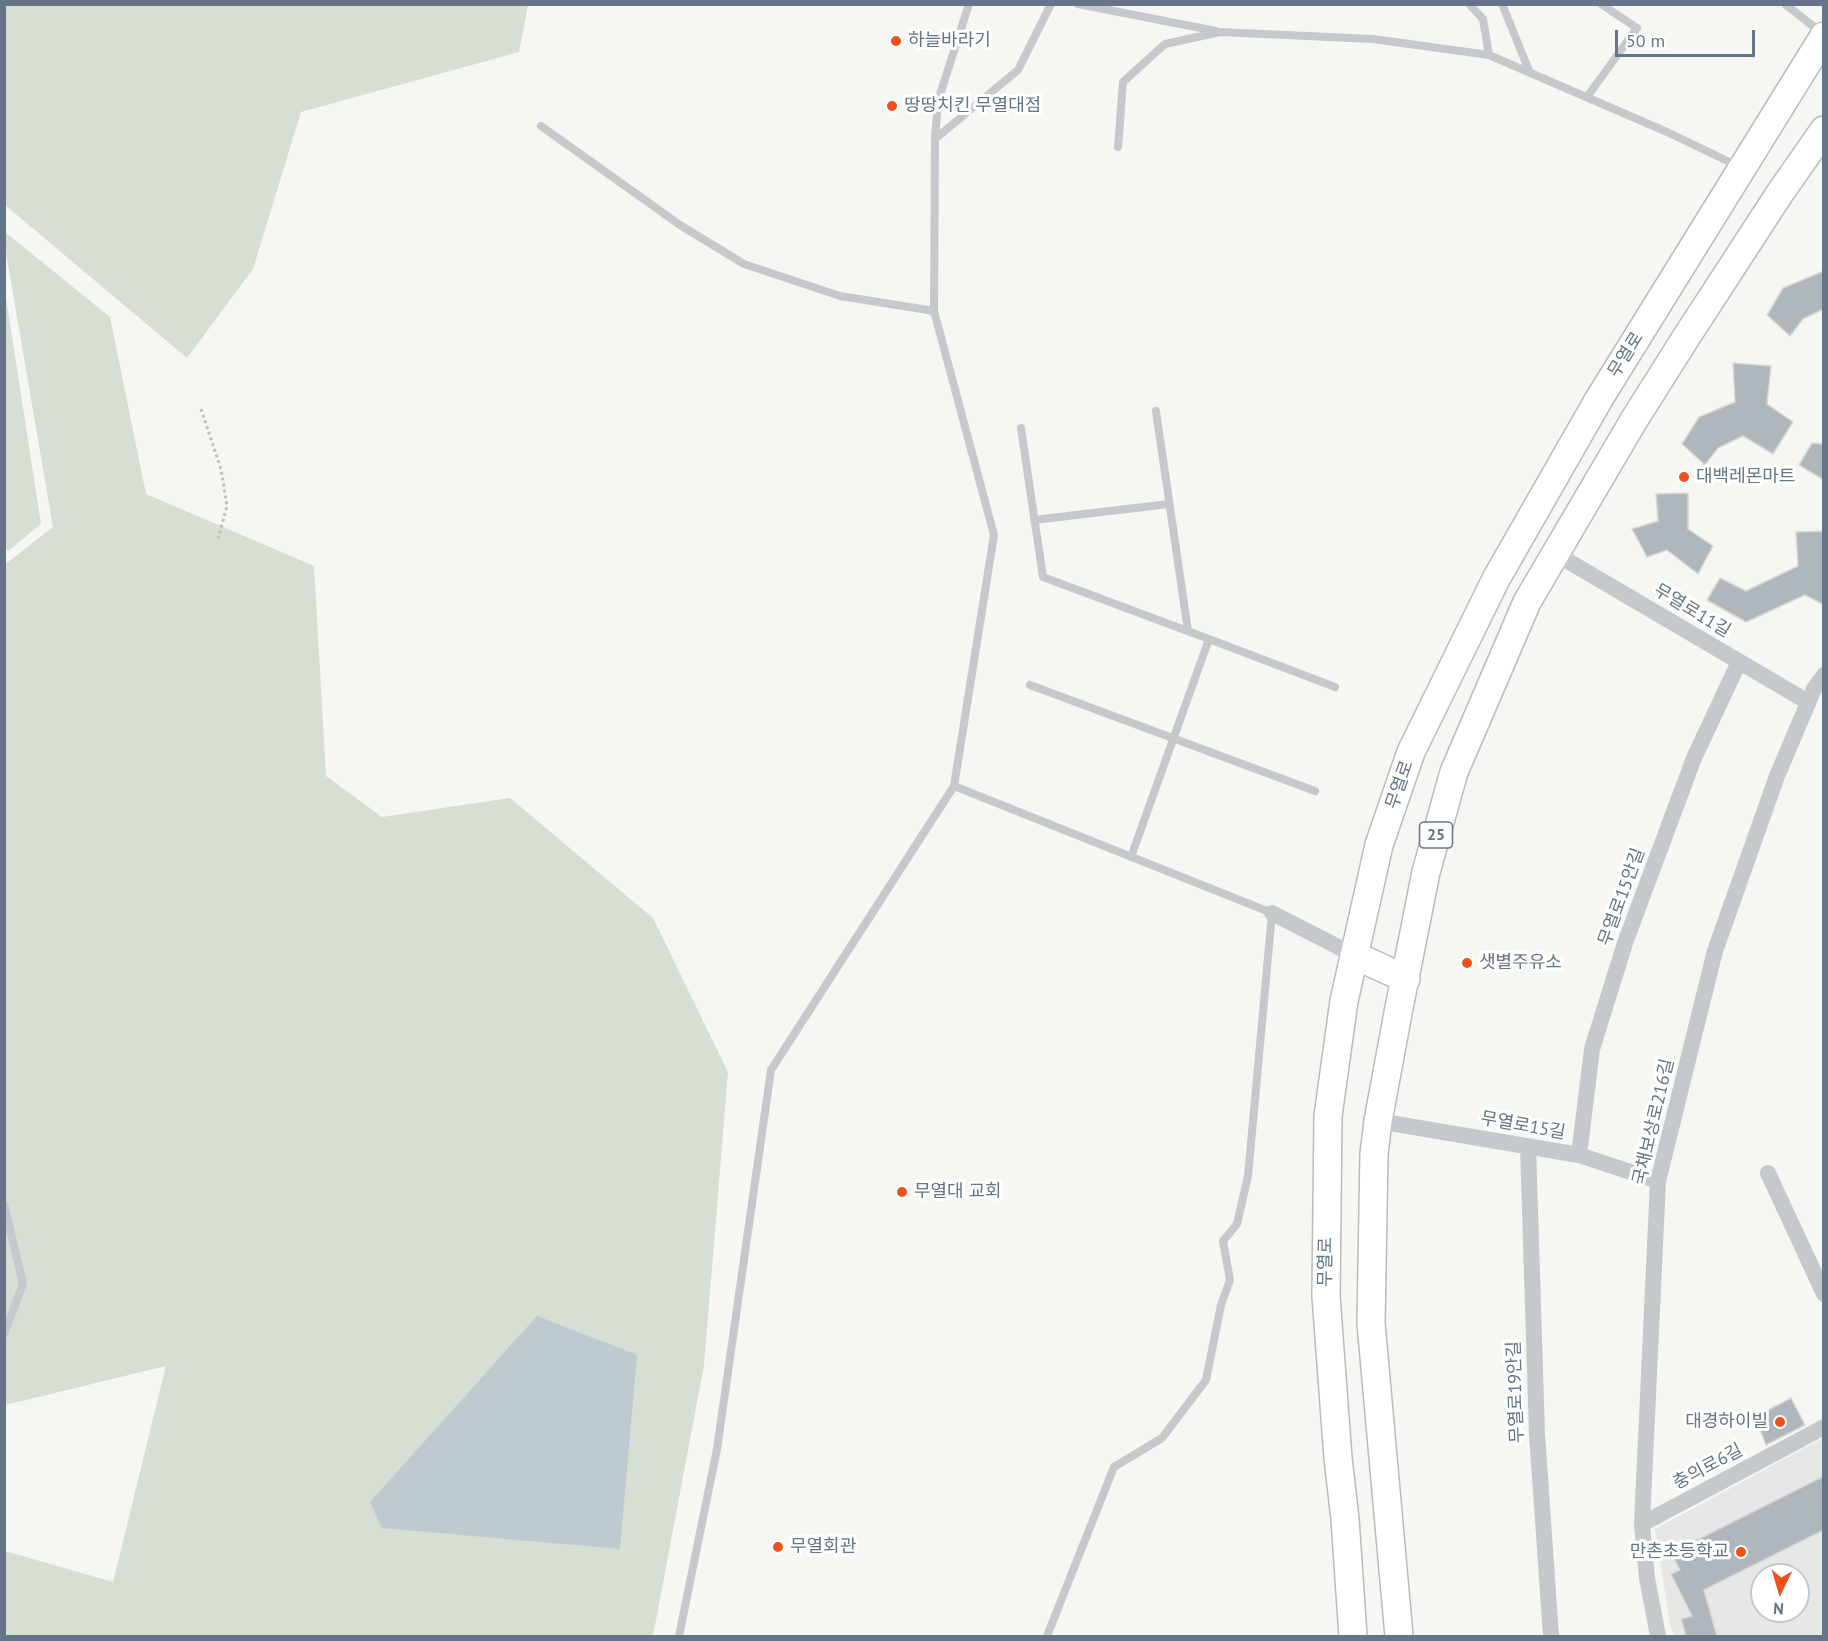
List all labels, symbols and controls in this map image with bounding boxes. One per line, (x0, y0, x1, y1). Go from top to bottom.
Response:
scale bar (1618, 18, 1758, 56)
text: 50 m (1626, 29, 1665, 52)
place label: 하늘바라기 (908, 30, 991, 52)
marker: 하늘바라기 (889, 34, 903, 48)
place label: 땅땅치킨 무열대점 (904, 95, 1041, 117)
marker: 땅땅치킨 무열대점 (885, 99, 899, 113)
street label: 무열로 (1604, 328, 1648, 382)
place label: 대백레몬마트 (1696, 466, 1795, 488)
marker: 대백레몬마트 (1677, 470, 1691, 484)
street label: 무열로11길 (1650, 580, 1734, 642)
street label: 무열로 (1382, 758, 1418, 812)
road number: 25 (1420, 822, 1452, 848)
street label: 무열로15안길 (1594, 845, 1650, 949)
place label: 샛별주유소 (1479, 952, 1562, 974)
marker: 샛별주유소 (1460, 956, 1474, 970)
street label: 국채보상로216길 (1629, 1057, 1679, 1187)
street label: 무열로15길 (1479, 1108, 1567, 1144)
place label: 무열대 교회 (914, 1181, 1002, 1203)
marker: 무열대 교회 (895, 1185, 909, 1199)
street label: 무열로 (1315, 1237, 1337, 1287)
street label: 무열로19안길 (1503, 1340, 1529, 1444)
place label: 대경하이빌 (1685, 1411, 1768, 1433)
marker: 대경하이빌 (1773, 1415, 1787, 1429)
street label: 충의로6길 (1669, 1440, 1747, 1494)
place label: 무열회관 (790, 1536, 856, 1558)
marker: 무열회관 (771, 1540, 785, 1554)
place label: 만촌초등학교 (1630, 1541, 1729, 1563)
marker: 만촌초등학교 (1734, 1545, 1748, 1559)
north arrow (1750, 1563, 1810, 1623)
text: N (1773, 1599, 1785, 1619)

